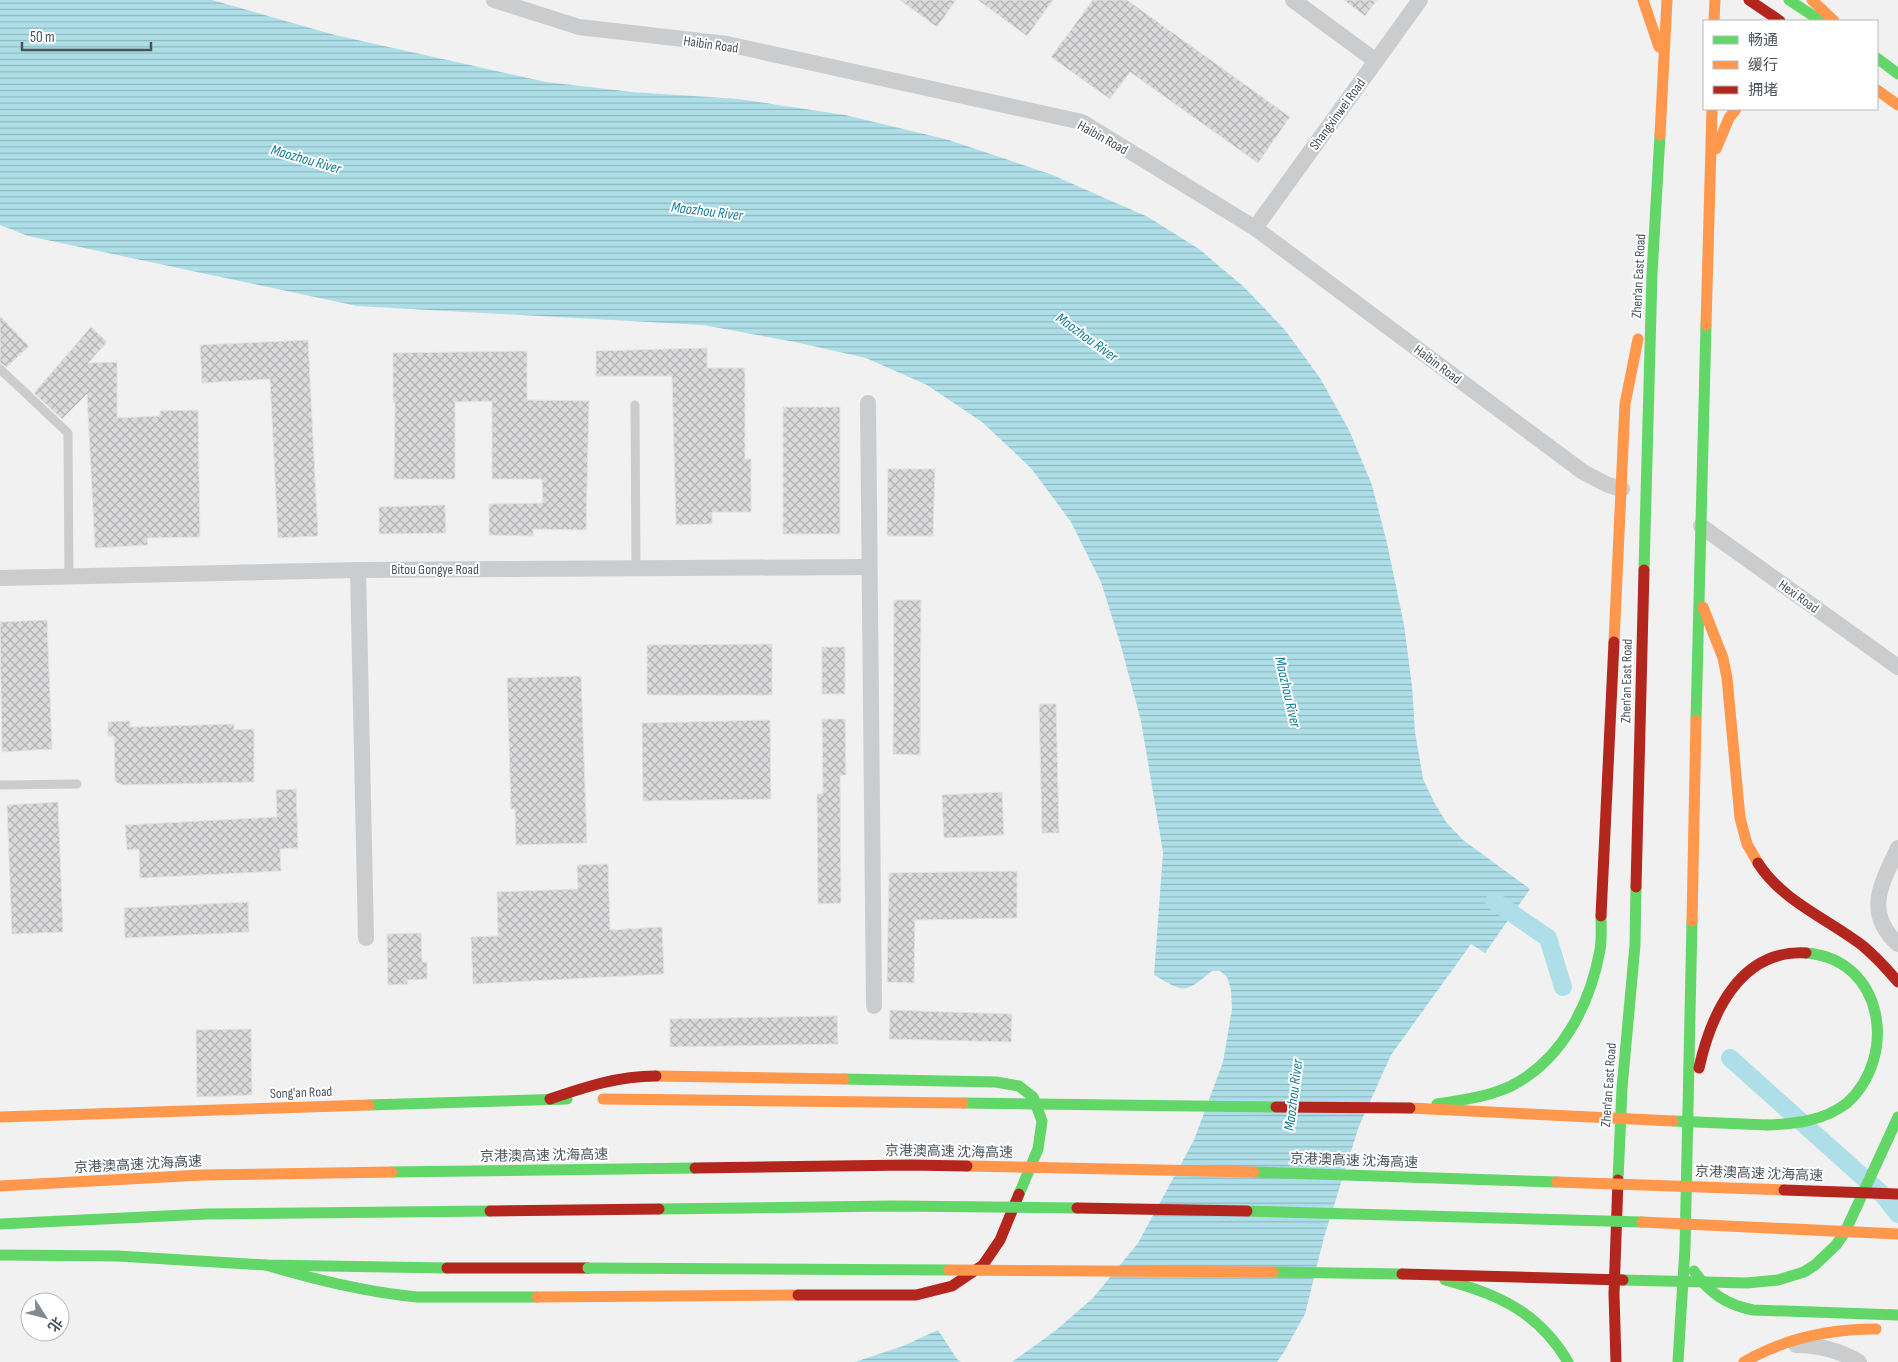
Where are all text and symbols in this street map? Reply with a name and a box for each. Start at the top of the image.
scale bar [22,20,151,52]
legend [1703,20,1878,110]
text: 50 m [30,28,55,47]
text: 畅通 [1748,31,1778,50]
street label: Haibin Road [682,32,740,57]
text: 缓行 [1748,56,1778,75]
street label: Shangxinwei Road [1306,75,1369,153]
text: 拥堵 [1748,81,1778,100]
street label: Haibin Road [1075,117,1131,158]
water label: Maozhou River [269,140,344,179]
water label: Maozhou River [670,198,745,225]
street label: Zhen'an East Road [1628,233,1649,319]
water label: Maozhou River [1052,309,1122,367]
street label: Haibin Road [1411,341,1465,388]
street label: Bitou Gongye Road [391,561,479,578]
street label: Hexi Road [1775,576,1822,617]
street label: Zhen'an East Road [1617,638,1636,723]
water label: Maozhou River [1270,655,1305,730]
street label: Zhen'an East Road [1597,1042,1620,1128]
water label: Maozhou River [1280,1057,1307,1132]
street label: Song'an Road [269,1083,333,1102]
street label: 京港澳高速 沈海高速 [885,1142,1013,1161]
street label: 京港澳高速 沈海高速 [480,1146,608,1165]
street label: 京港澳高速 沈海高速 [1290,1150,1418,1171]
street label: 京港澳高速 沈海高速 [74,1153,203,1176]
street label: 京港澳高速 沈海高速 [1695,1163,1823,1184]
north arrow [20,1292,70,1342]
text: 北 [44,1314,66,1335]

